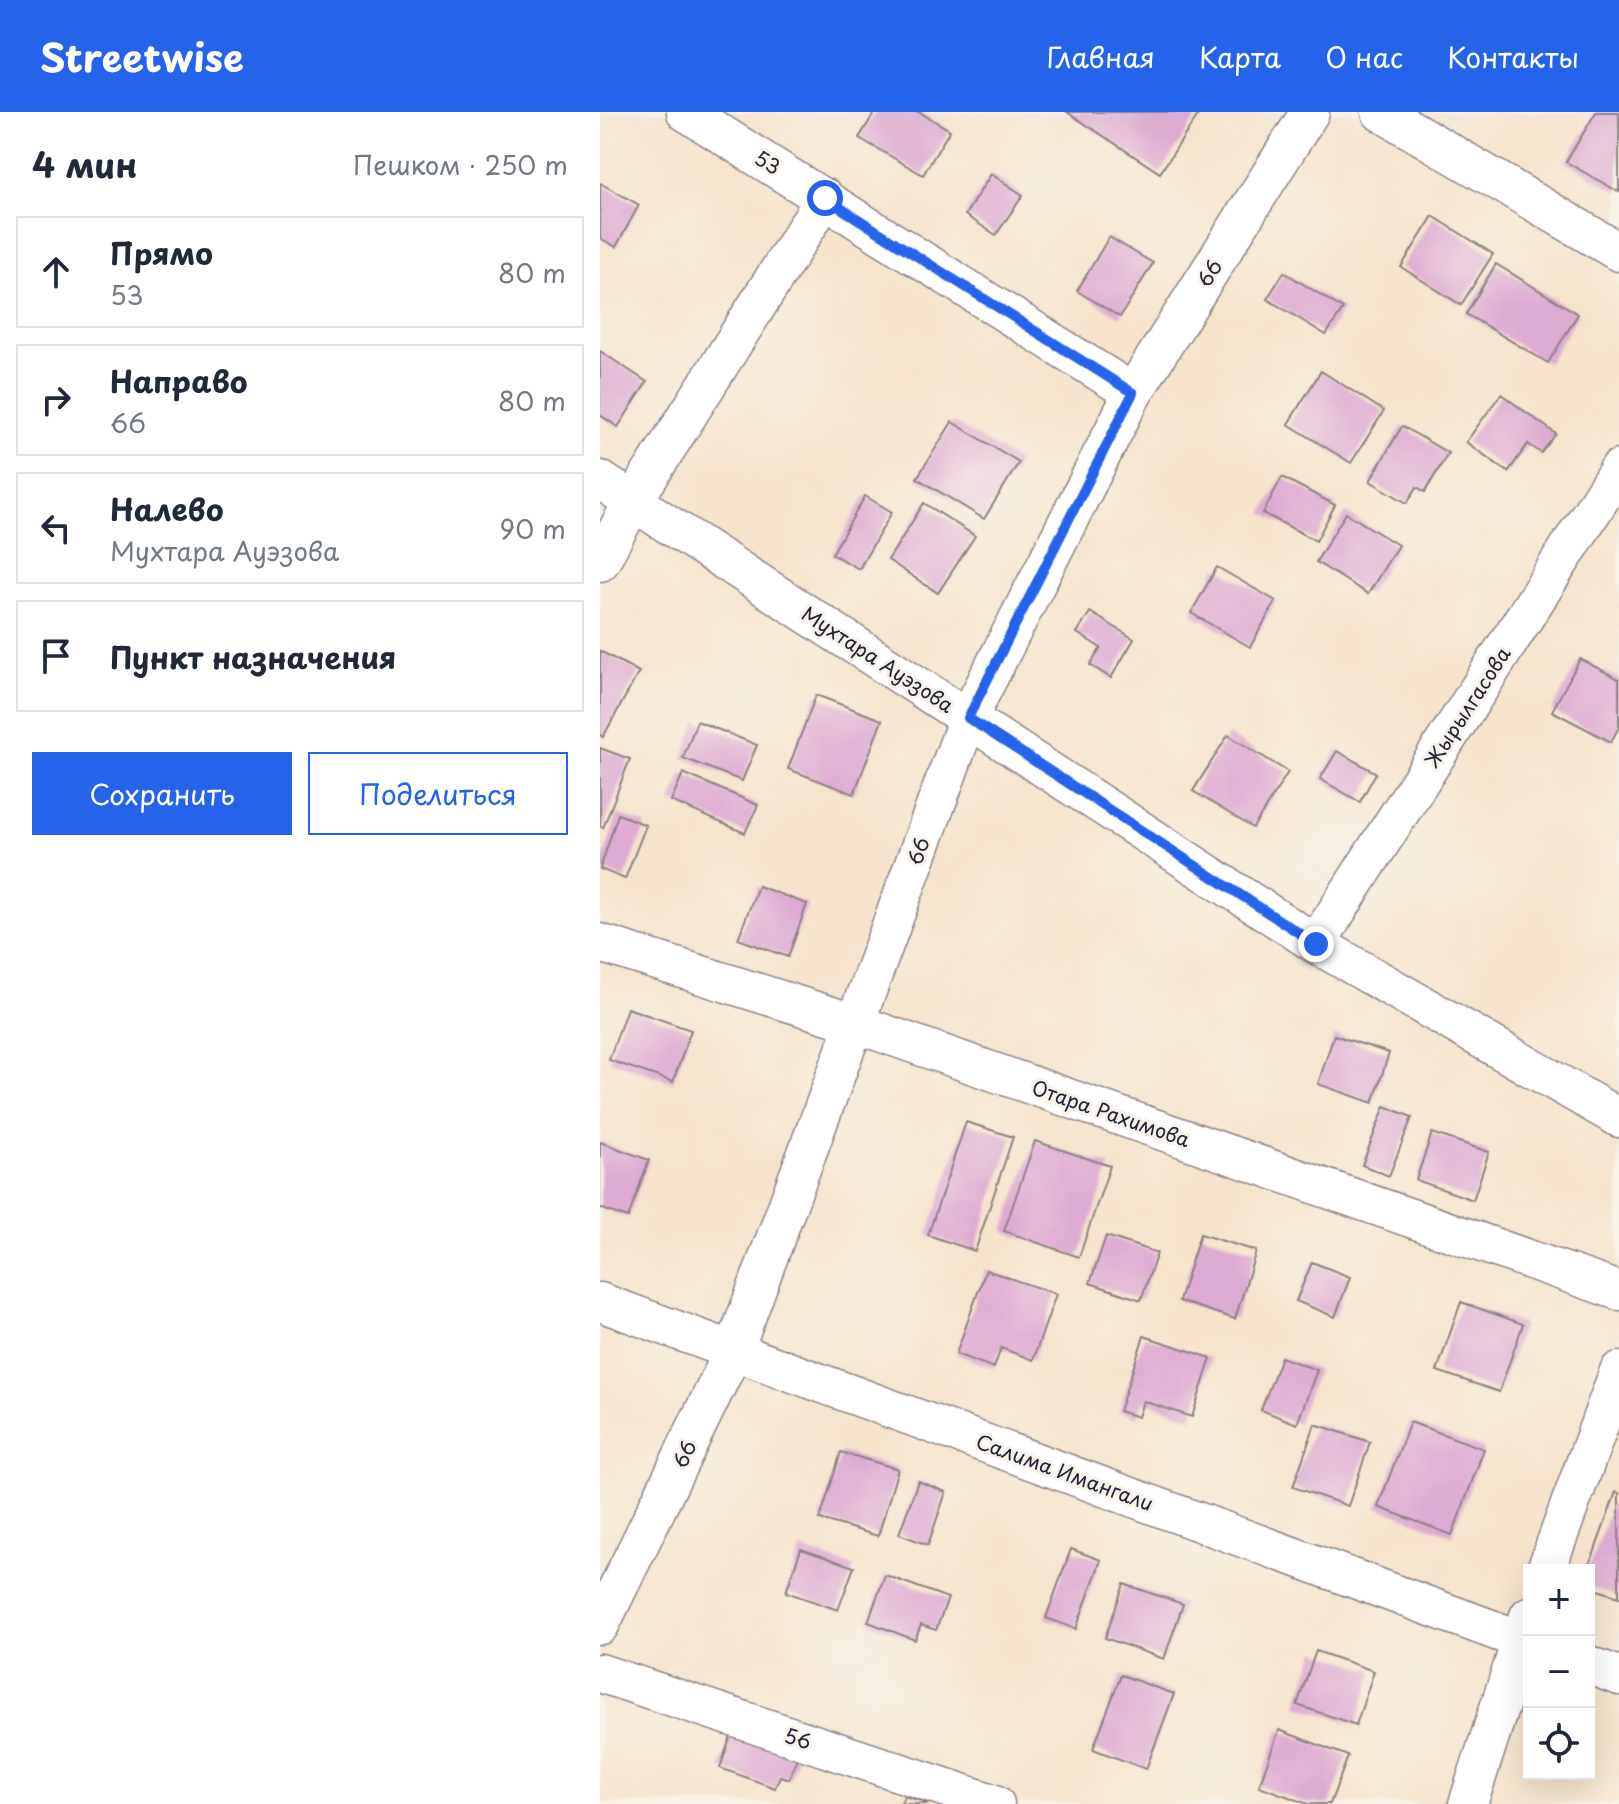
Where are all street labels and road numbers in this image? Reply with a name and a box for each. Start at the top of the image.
street label: 53 [749,142,787,182]
street label: 66 [1189,253,1229,293]
street label: Мухтара Ауэзова [796,598,961,720]
street label: Жырылгасова [1417,640,1518,773]
street label: 66 [899,833,937,869]
street label: Отара Рахимова [1028,1072,1195,1154]
street label: Салима Имангали [972,1426,1158,1518]
street label: 66 [664,1435,704,1473]
street label: 56 [781,1720,815,1756]

